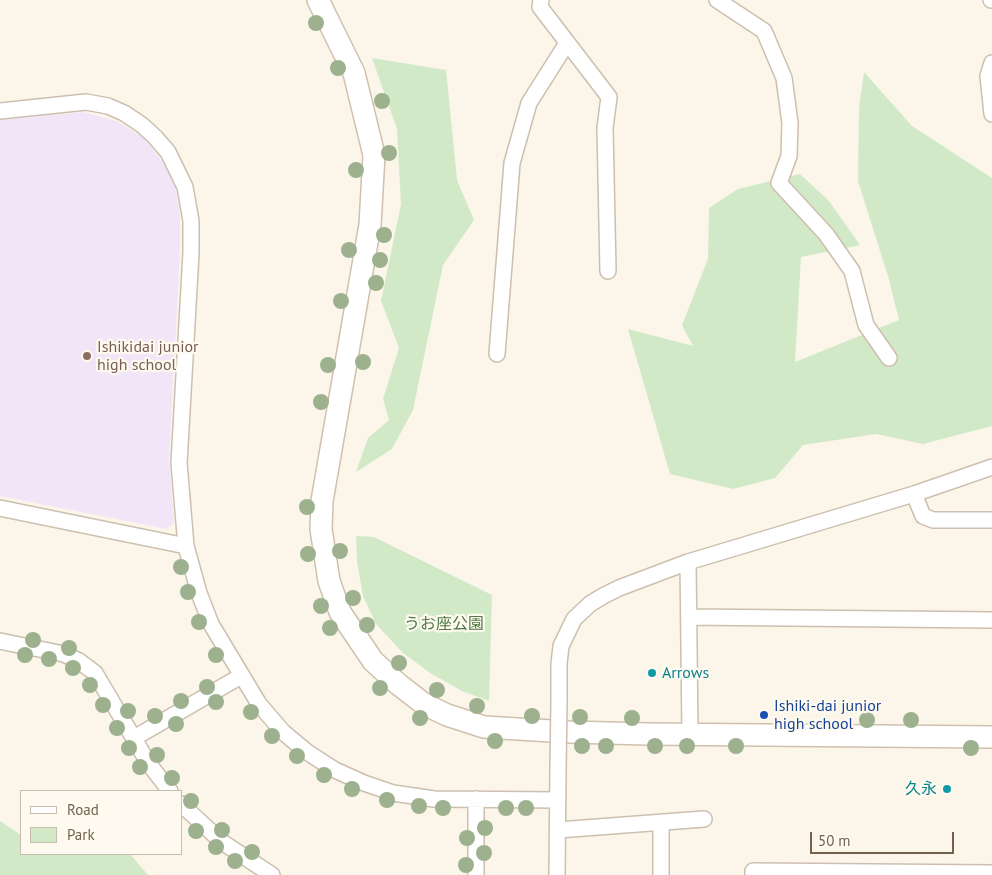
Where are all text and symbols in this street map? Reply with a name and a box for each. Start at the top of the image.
place label: Ishikidai junior high school [97,337,198,375]
marker: Ishikidai junior high school [81,350,93,362]
park label: うお座公園 [404,614,484,634]
place label: Arrows [662,663,709,683]
marker: Arrows [646,667,658,679]
place label: Ishiki-dai junior high school [774,696,881,734]
marker: Ishiki-dai junior high school [758,709,770,721]
place label: 久永 [905,779,937,799]
marker: 久永 [941,783,953,795]
legend [20,790,182,855]
text: Road [67,800,99,819]
scale bar [812,822,956,854]
text: Park [67,825,95,844]
text: 50 m [818,831,851,850]

